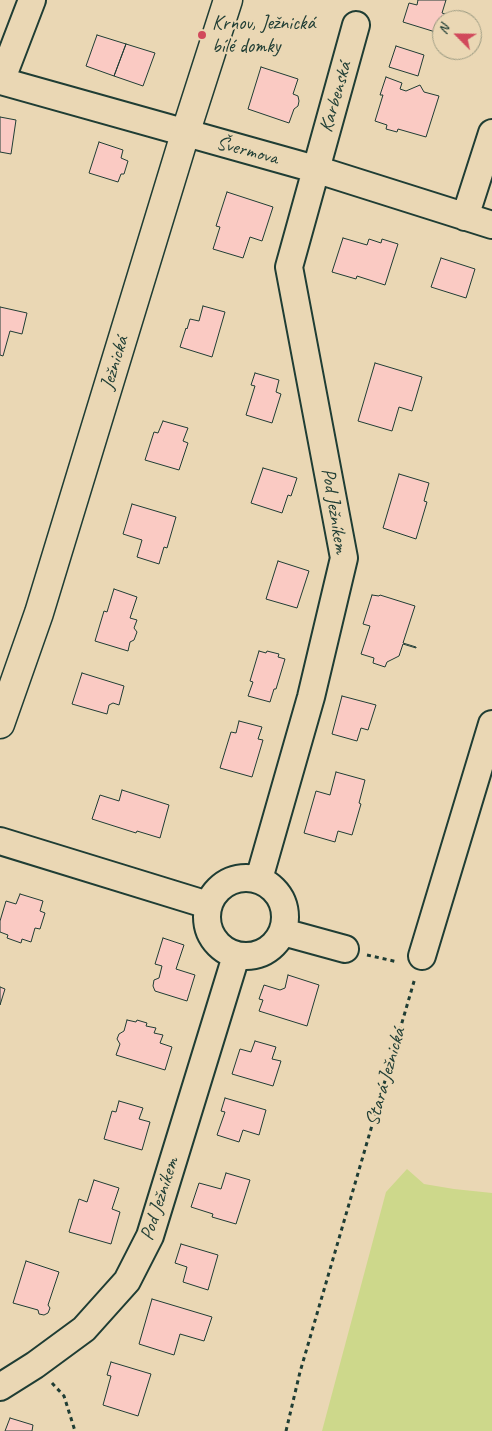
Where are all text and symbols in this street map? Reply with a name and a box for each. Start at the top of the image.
north arrow [432,10,482,60]
place label: Krnov, Ježnická bílé domky [212,12,315,59]
text: N [434,22,453,37]
marker: Krnov, Ježnická bílé domky [196,29,208,41]
street label: Karbenská [315,59,357,135]
street label: Švermova [213,131,281,171]
street label: Ježnická [96,333,134,393]
street label: Pod Ježníkem [315,467,353,555]
street label: Stará Ježnická [361,1025,411,1129]
street label: Pod Ježníkem [135,1154,185,1244]

